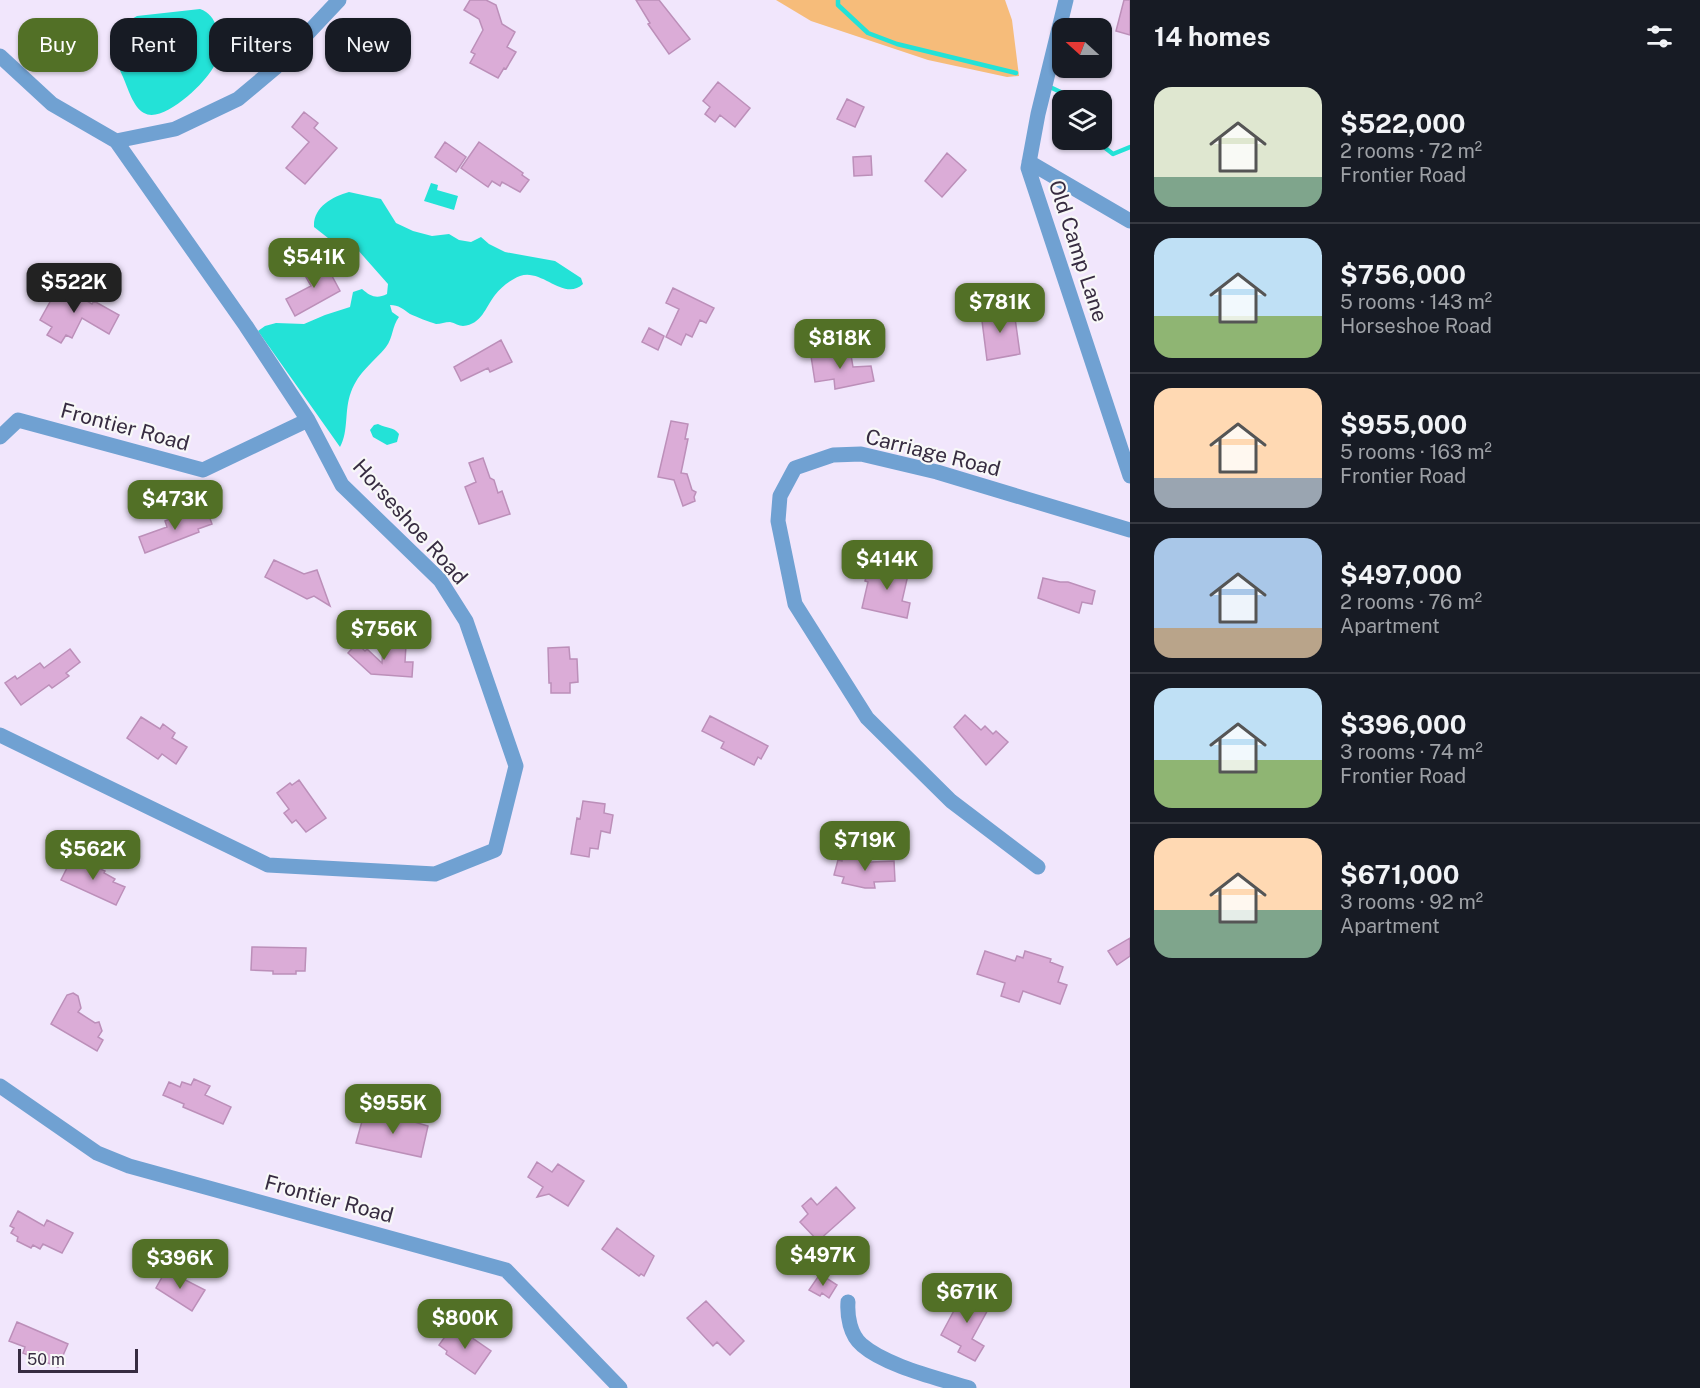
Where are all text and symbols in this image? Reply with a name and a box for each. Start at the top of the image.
chip: Buy [18,18,98,72]
chip: Rent [110,18,197,72]
chip: Filters [209,18,313,72]
chip: New [325,18,411,72]
north arrow [1052,18,1112,78]
map controls [1052,18,1112,150]
icon: filters [1643,20,1676,53]
text: 14 homes [1154,21,1270,52]
button: layers [1052,90,1112,150]
text: $522,000 [1340,108,1466,139]
icon: home [1202,111,1274,183]
text: 2 rooms · 72 m² [1340,139,1482,163]
text: Frontier Road [1340,163,1466,187]
street label: Old Camp Lane [1044,177,1113,325]
pin: $541K [272,238,356,289]
text: $541K [282,245,346,269]
text: $756,000 [1340,259,1466,290]
icon: home [1202,262,1274,334]
pin: $522K [32,263,116,314]
text: $522K [41,270,107,294]
pin: $781K [958,283,1042,334]
text: $781K [969,290,1031,314]
text: 5 rooms · 143 m² [1340,290,1492,314]
text: Horseshoe Road [1340,314,1492,338]
pin: $818K [798,319,882,370]
text: $818K [808,326,872,350]
street label: Frontier Road [58,397,192,456]
text: $955,000 [1340,409,1467,440]
icon: home [1202,412,1274,484]
street label: Carriage Road [863,424,1003,481]
text: 5 rooms · 163 m² [1340,440,1492,464]
street label: Horseshoe Road [348,454,473,589]
text: Frontier Road [1340,464,1466,488]
pin: $473K [133,480,217,531]
text: $473K [142,487,208,511]
pin: $414K [845,540,929,591]
text: $414K [856,547,918,571]
text: $497,000 [1340,559,1462,590]
icon: home [1202,562,1274,634]
text: 2 rooms · 76 m² [1340,590,1482,614]
pin: $756K [342,610,426,661]
text: Apartment [1340,614,1440,638]
text: $756K [350,617,418,641]
text: $396,000 [1340,709,1466,740]
icon: home [1202,712,1274,784]
text: 3 rooms · 74 m² [1340,740,1483,764]
text: Frontier Road [1340,764,1466,788]
pin: $719K [823,821,907,872]
text: $719K [834,828,896,852]
pin: $562K [51,830,135,881]
text: $562K [59,837,127,861]
text: $671,000 [1340,859,1459,890]
icon: home [1202,862,1274,934]
text: 3 rooms · 92 m² [1340,890,1483,914]
text: Apartment [1340,914,1440,938]
pin: $955K [351,1084,435,1135]
text: $955K [359,1091,427,1115]
street label: Frontier Road [262,1169,396,1228]
pin: $497K [781,1236,865,1287]
pin: $396K [138,1239,222,1290]
text: $497K [790,1243,856,1267]
text: $396K [146,1246,214,1270]
pin: $671K [925,1273,1009,1324]
text: $671K [936,1280,998,1304]
pin: $800K [423,1299,507,1350]
text: $800K [431,1306,499,1330]
scale bar [18,1346,138,1374]
text: 50 m [27,1350,65,1369]

